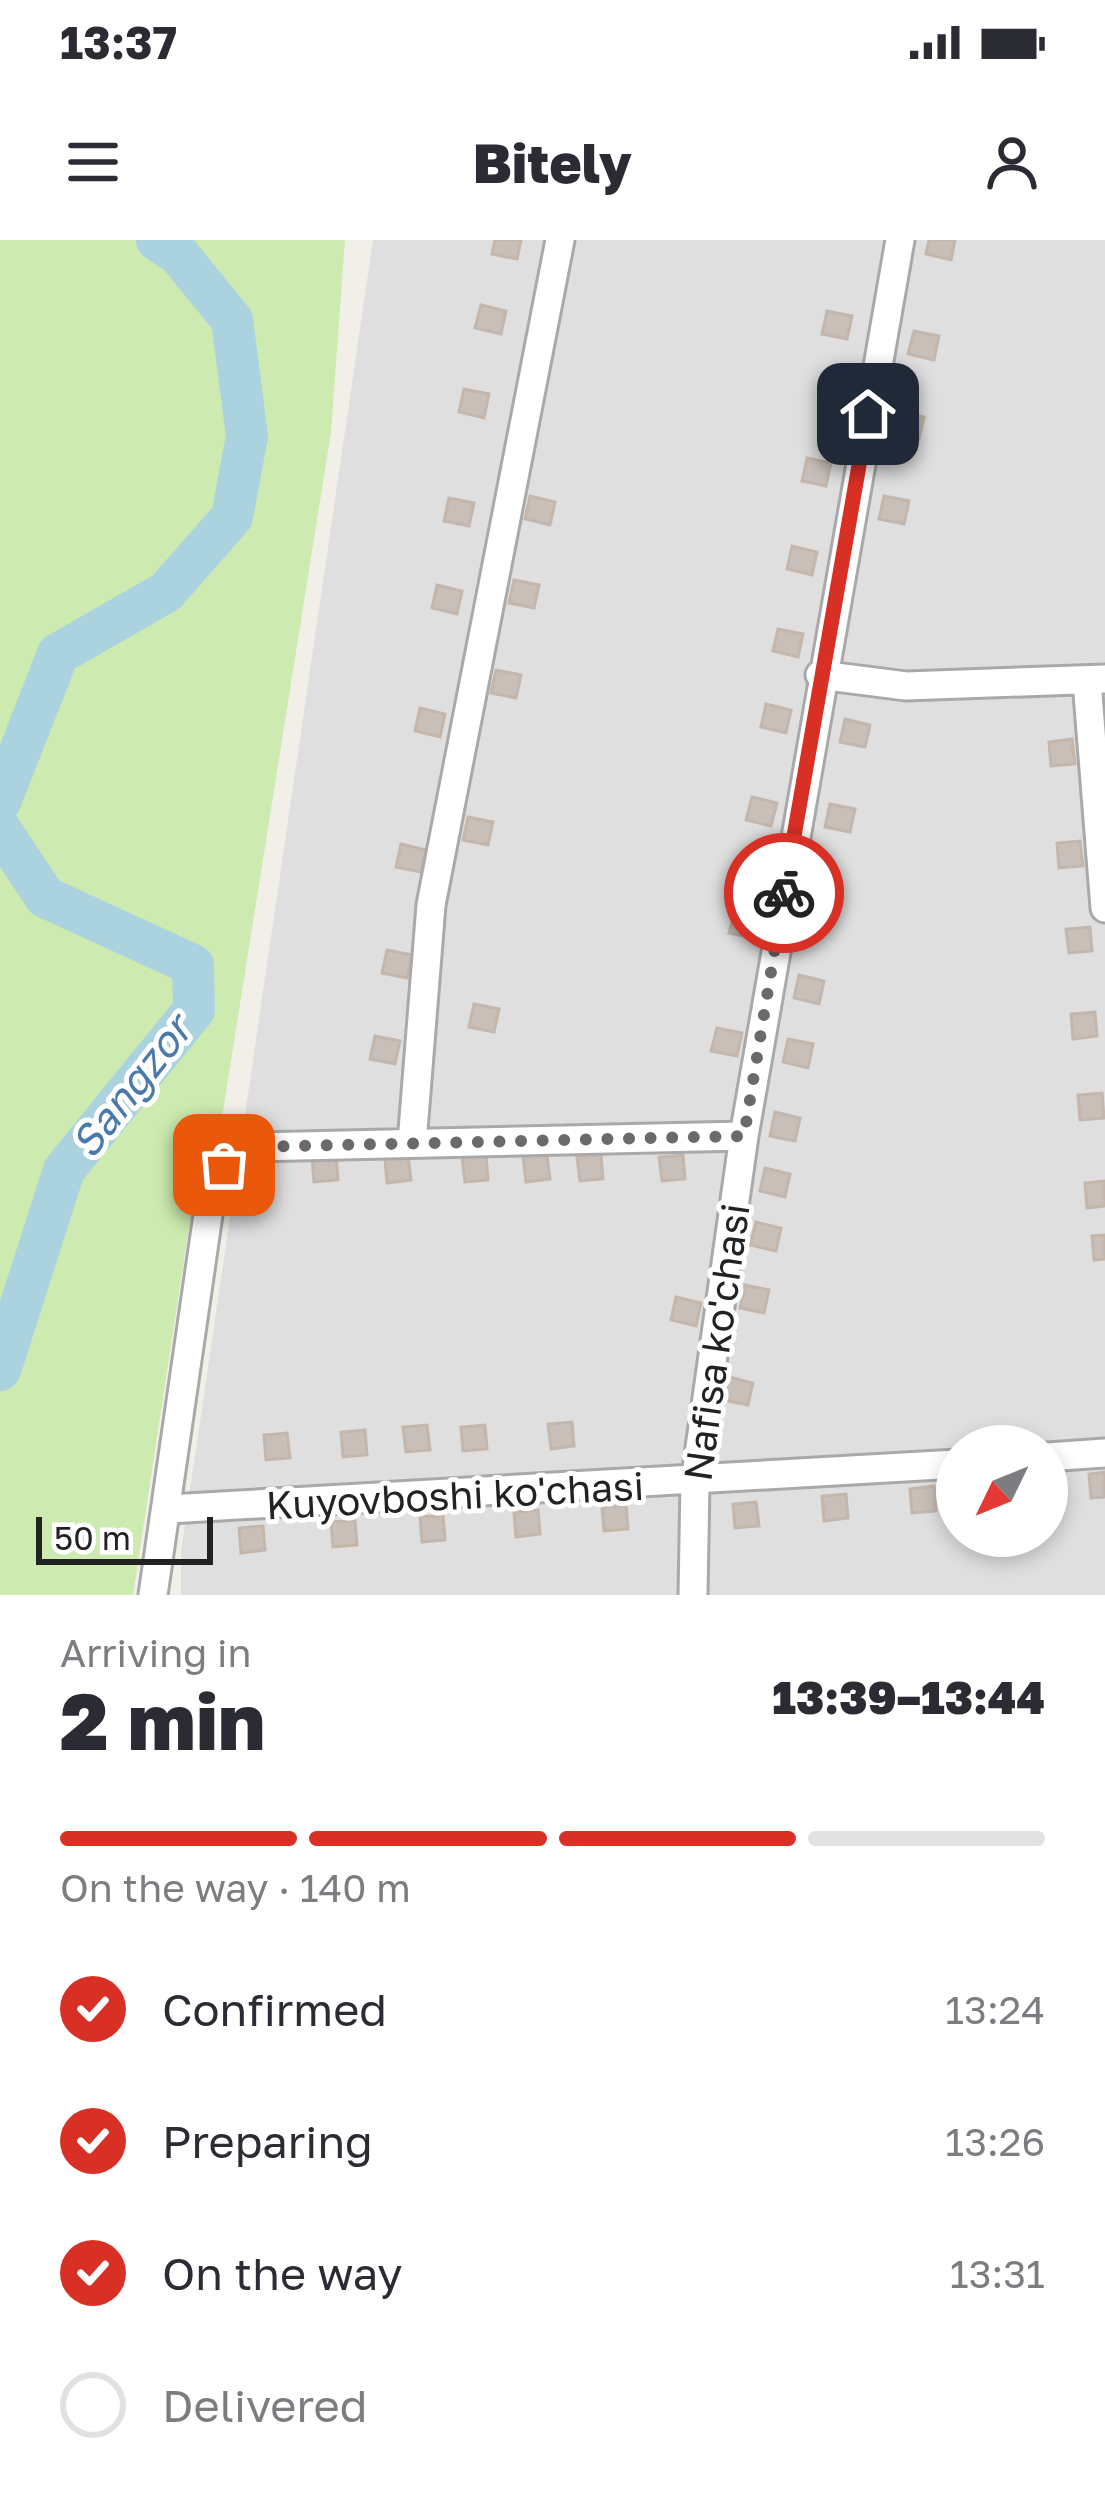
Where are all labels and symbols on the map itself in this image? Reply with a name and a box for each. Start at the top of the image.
pin [817,363,919,465]
courier [724,833,844,953]
water label: Sangzor [59,1001,204,1167]
pin [173,1114,275,1216]
street label: Nafisa ko'chasi [673,1200,759,1484]
north arrow [936,1425,1068,1557]
street label: Kuyovboshi ko'chasi [265,1462,645,1528]
scale bar [36,1511,213,1564]

